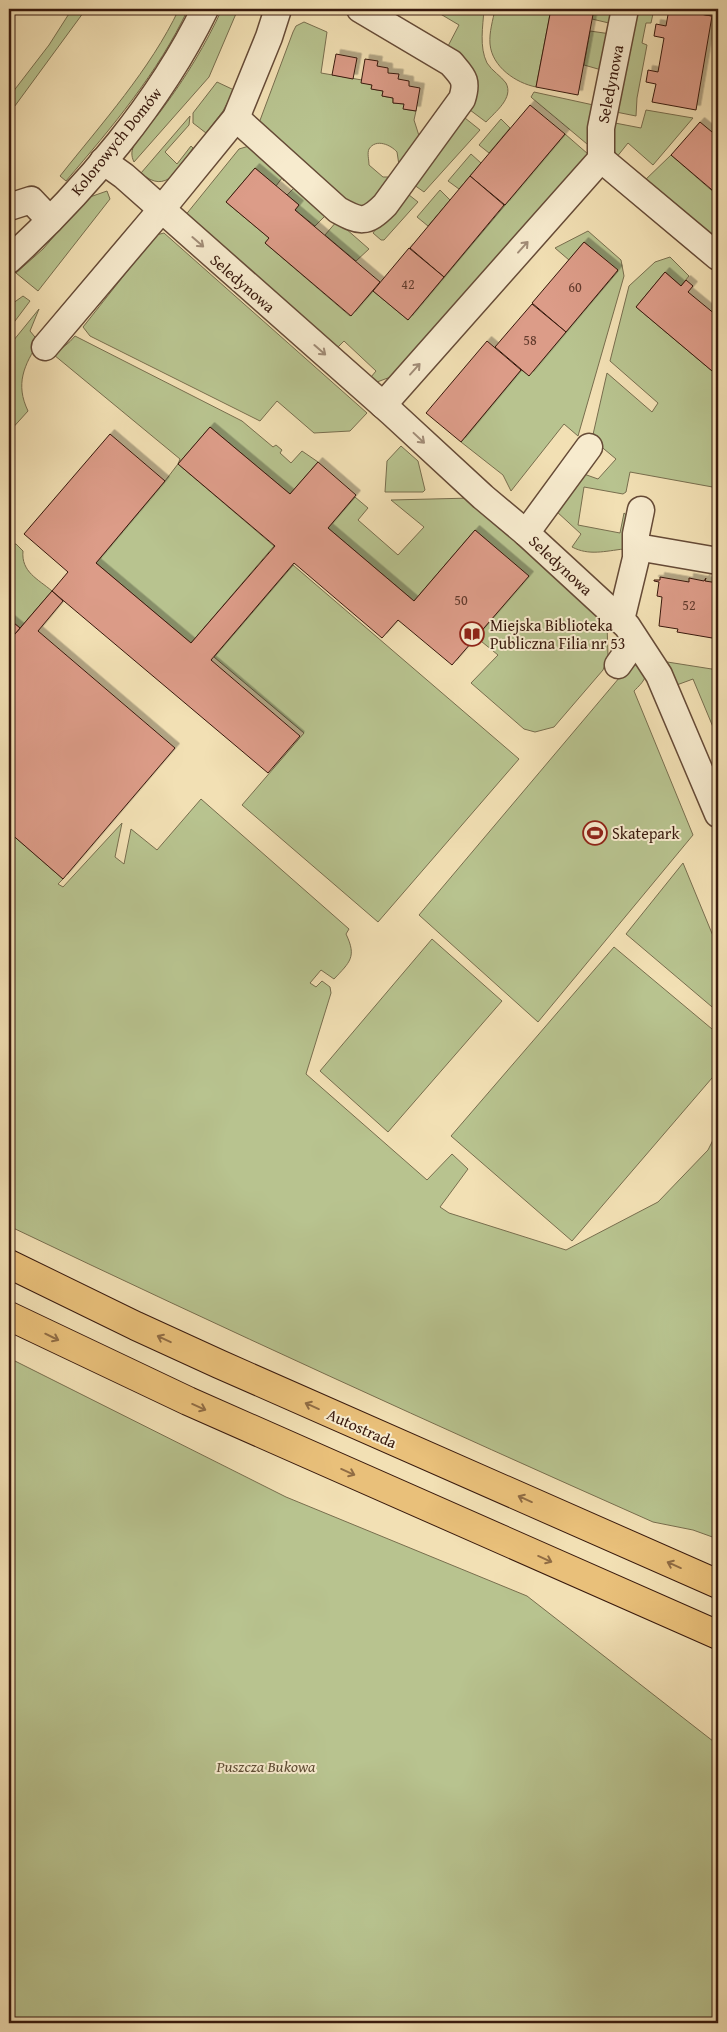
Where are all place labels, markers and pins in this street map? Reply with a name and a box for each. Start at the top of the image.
place label: Miejska Biblioteka Publiczna Filia nr 53 [490,613,626,655]
library icon: Miejska Biblioteka Publiczna Filia nr 53 [459,621,485,647]
sports icon: Skatepark [582,820,608,846]
place label: Skatepark [612,821,680,845]

